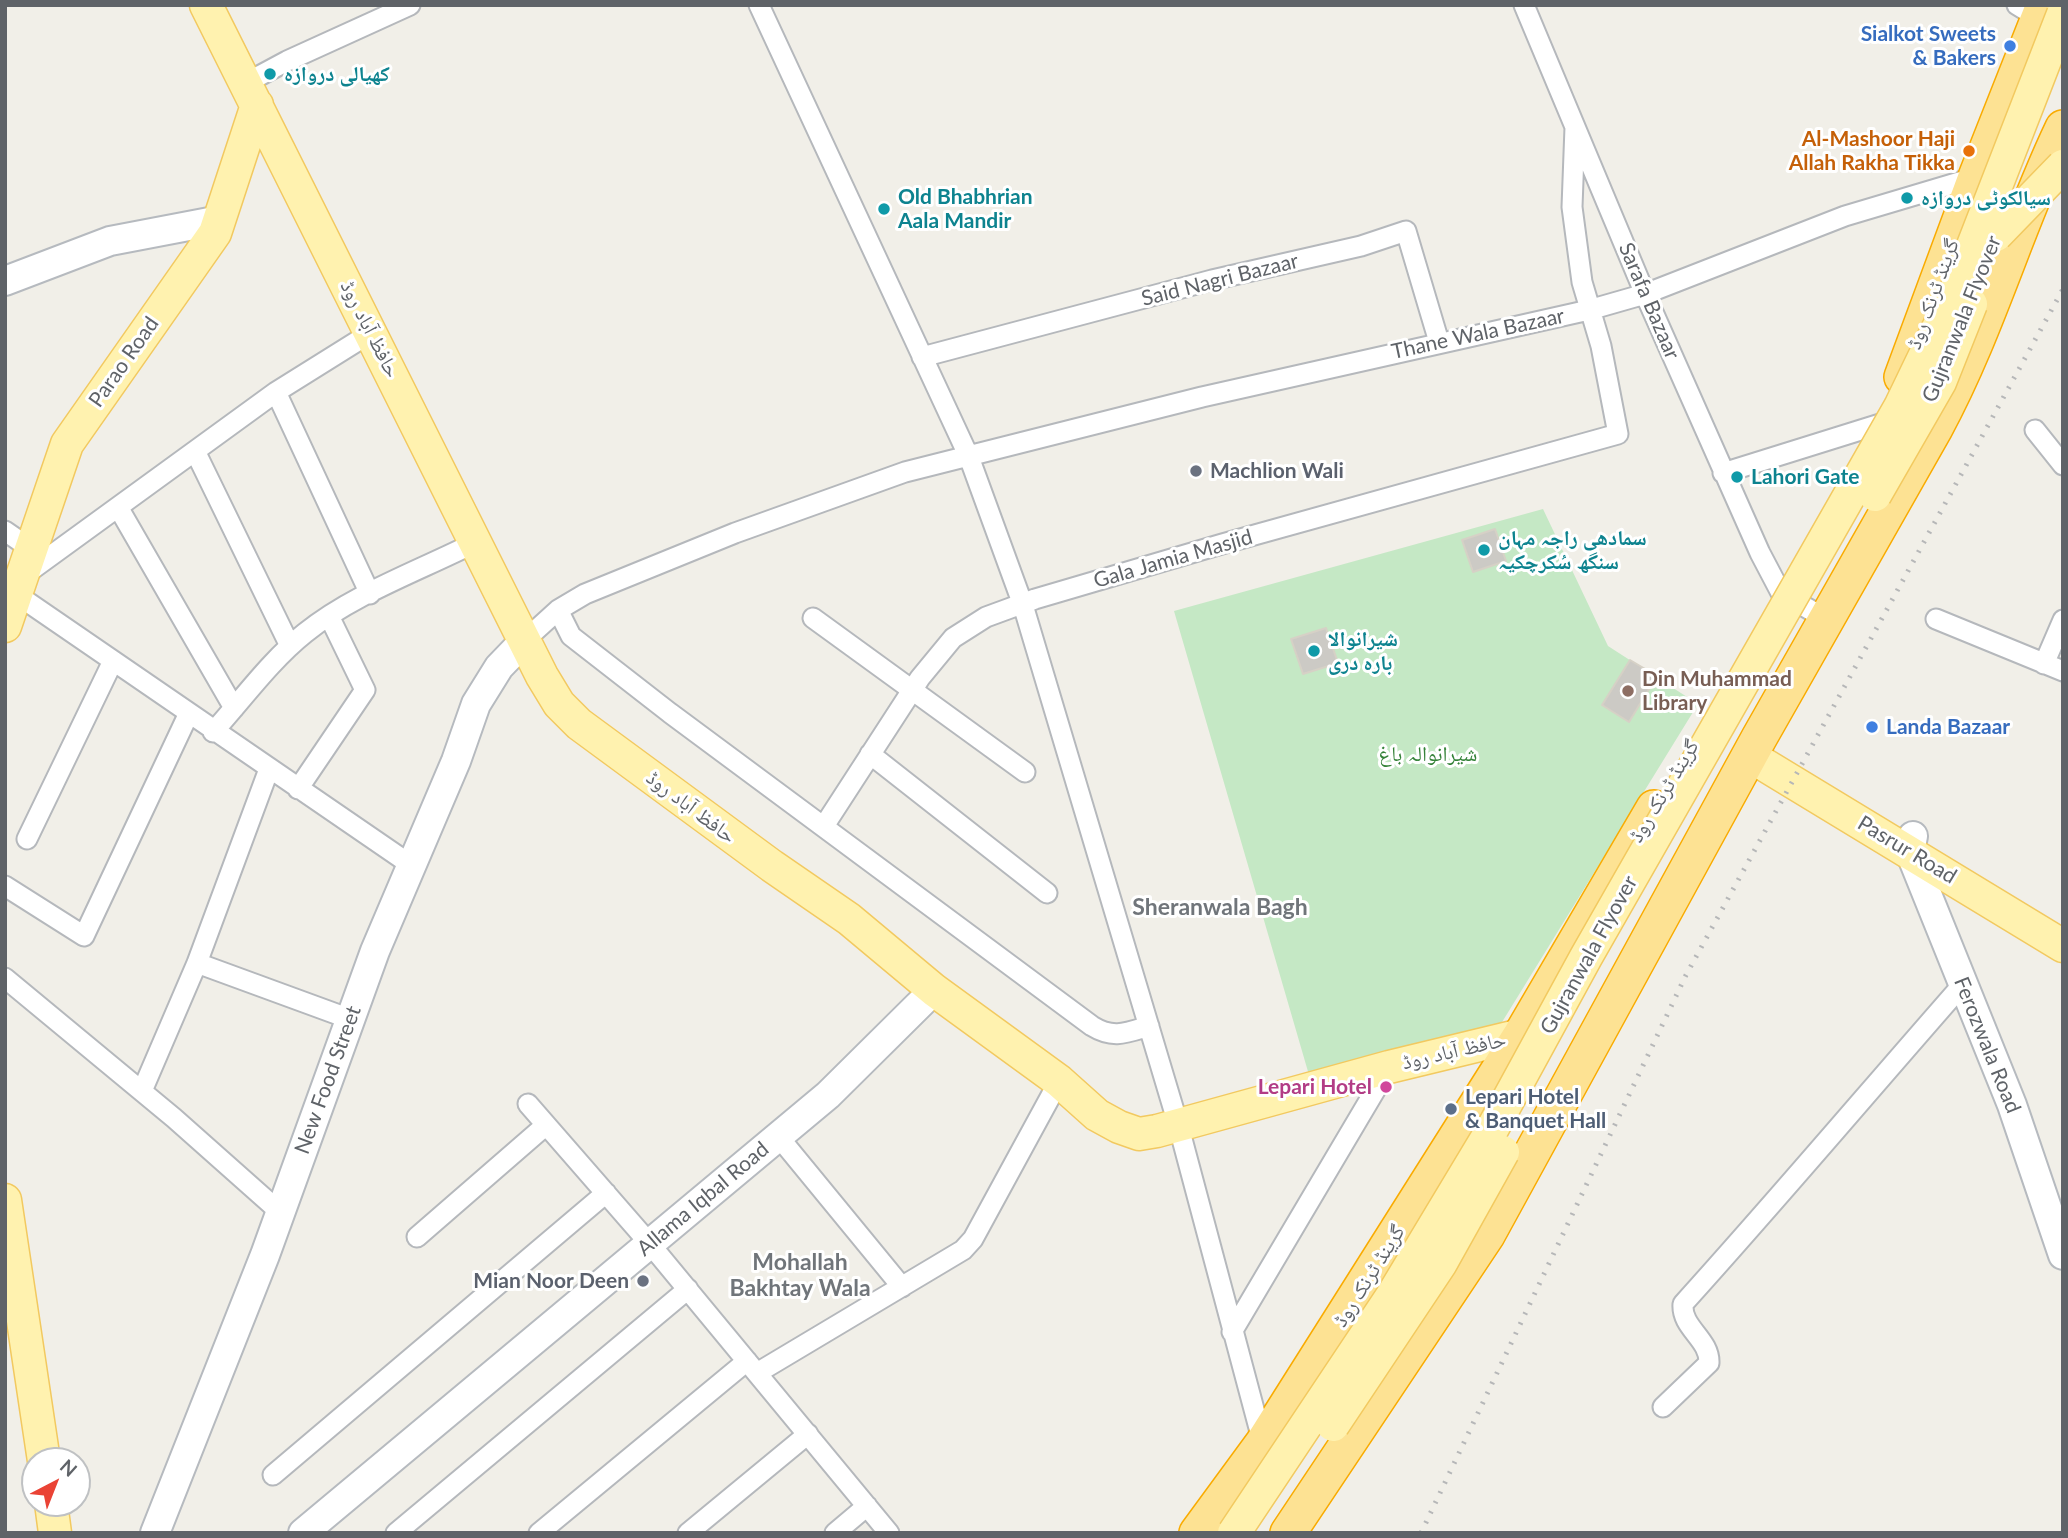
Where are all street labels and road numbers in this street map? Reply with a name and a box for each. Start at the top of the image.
street label: Gujranwala Flyover [1917,232,2007,406]
street label: گرینڈ ٹرنک روڈ [1901,235,1965,353]
street label: Sarafa Bazaar [1613,239,1685,363]
street label: Said Nagri Bazaar [1139,248,1301,312]
street label: حافظ آباد روڈ [335,276,405,382]
street label: Thane Wala Bazaar [1389,303,1567,365]
street label: Parao Road [84,312,164,412]
street label: Gala Jamia Masjid [1091,524,1255,594]
street label: گرینڈ ٹرنک روڈ [1623,735,1705,847]
street label: حافظ آباد روڈ [641,765,741,849]
street label: Pasrur Road [1853,811,1961,889]
street label: Gujranwala Flyover [1535,871,1643,1039]
street label: Ferozwala Road [1948,973,2026,1117]
street label: New Food Street [290,1003,366,1157]
street label: حافظ آباد روڈ [1400,1027,1508,1075]
street label: Allama Iqbal Road [632,1137,774,1261]
street label: گرینڈ ٹرنک روڈ [1328,1220,1410,1332]

